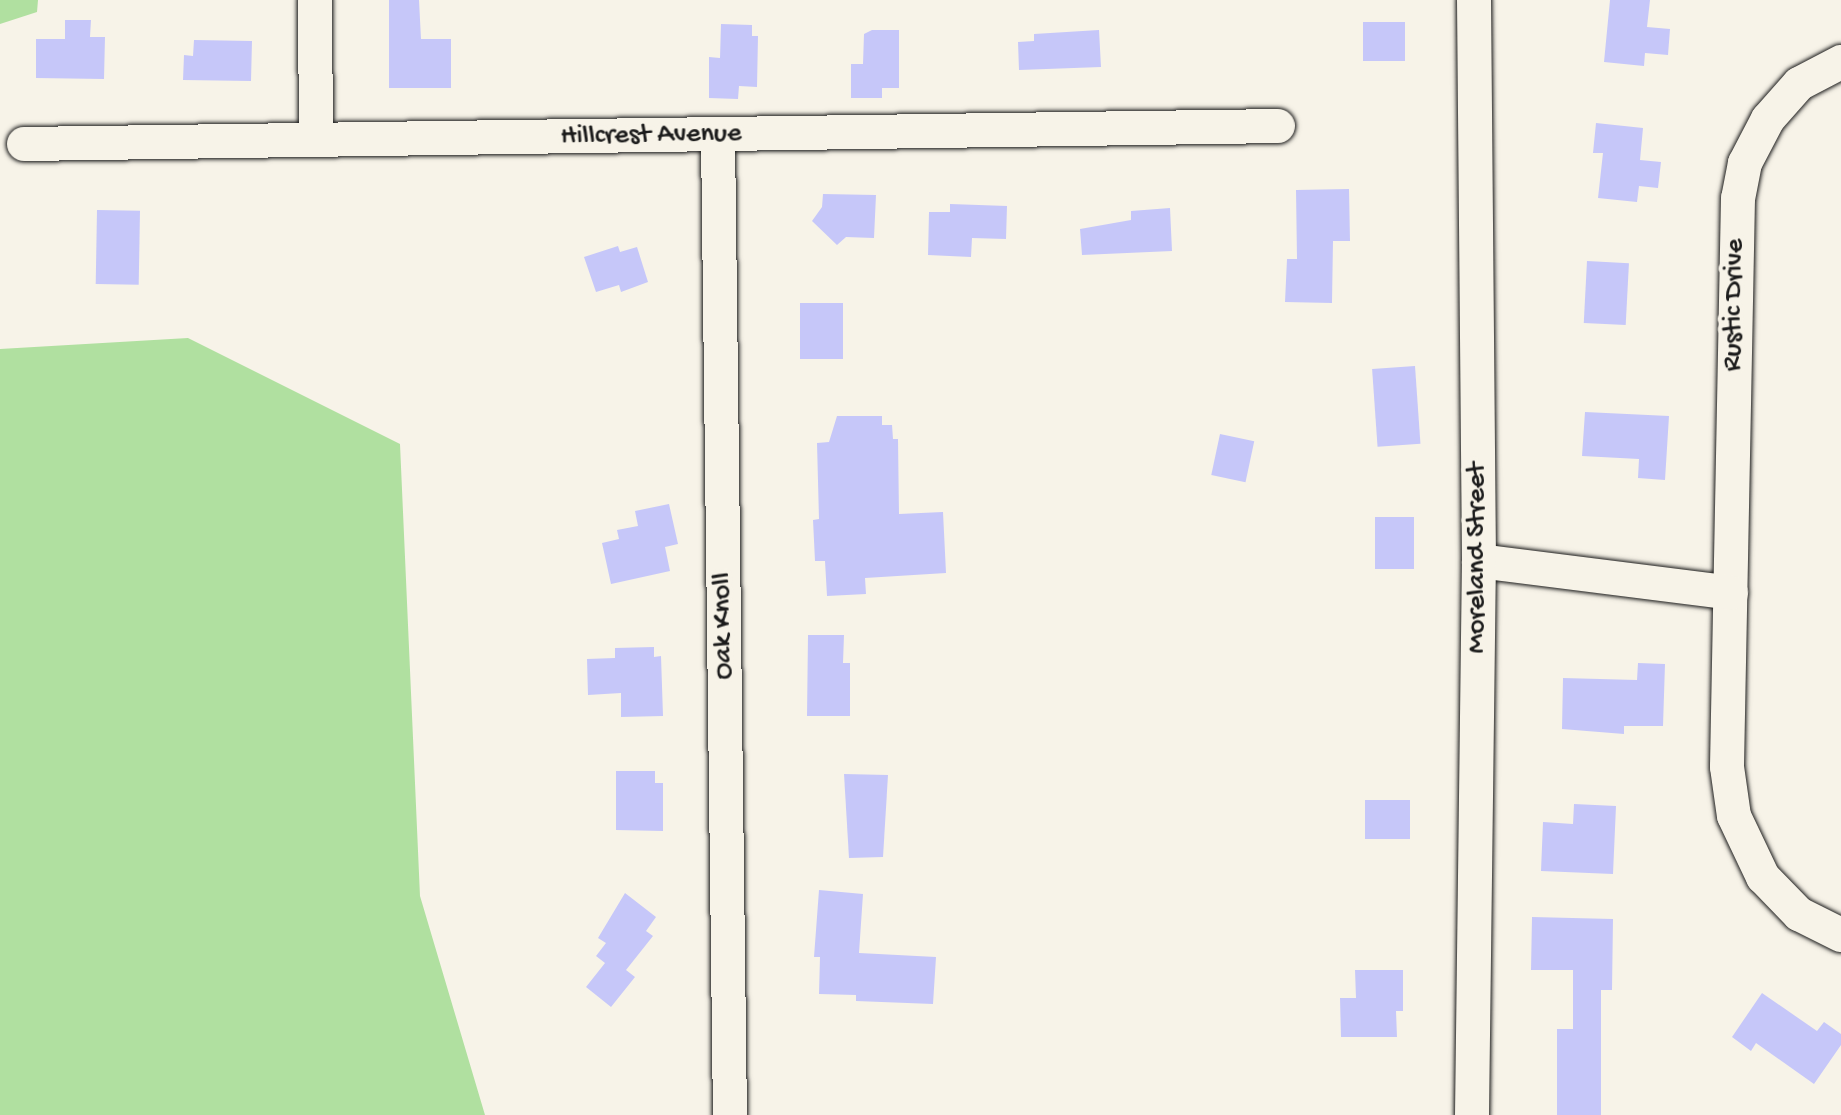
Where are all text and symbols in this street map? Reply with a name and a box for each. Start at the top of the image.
street label: Hillcrest Avenue [560,118,742,154]
street label: Rustic Drive [1717,238,1753,372]
street label: Moreland Street [1461,462,1495,654]
street label: Oak Knoll [706,572,742,680]

